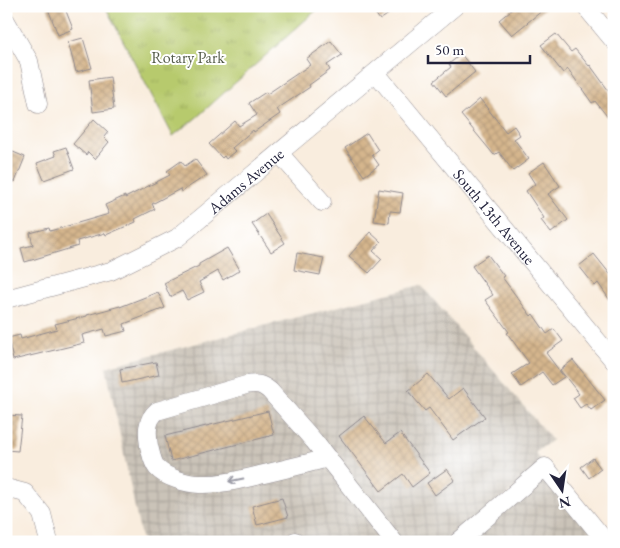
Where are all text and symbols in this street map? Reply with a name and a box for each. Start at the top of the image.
scale bar [428,32,530,64]
text: 50 m [435,40,464,59]
park label: Rotary Park [151,47,225,68]
street label: Adams Avenue [203,143,288,219]
street label: South 13th Avenue [448,164,540,269]
north arrow [538,466,588,516]
one-way arrow [228,476,244,485]
text: N [557,493,572,513]

